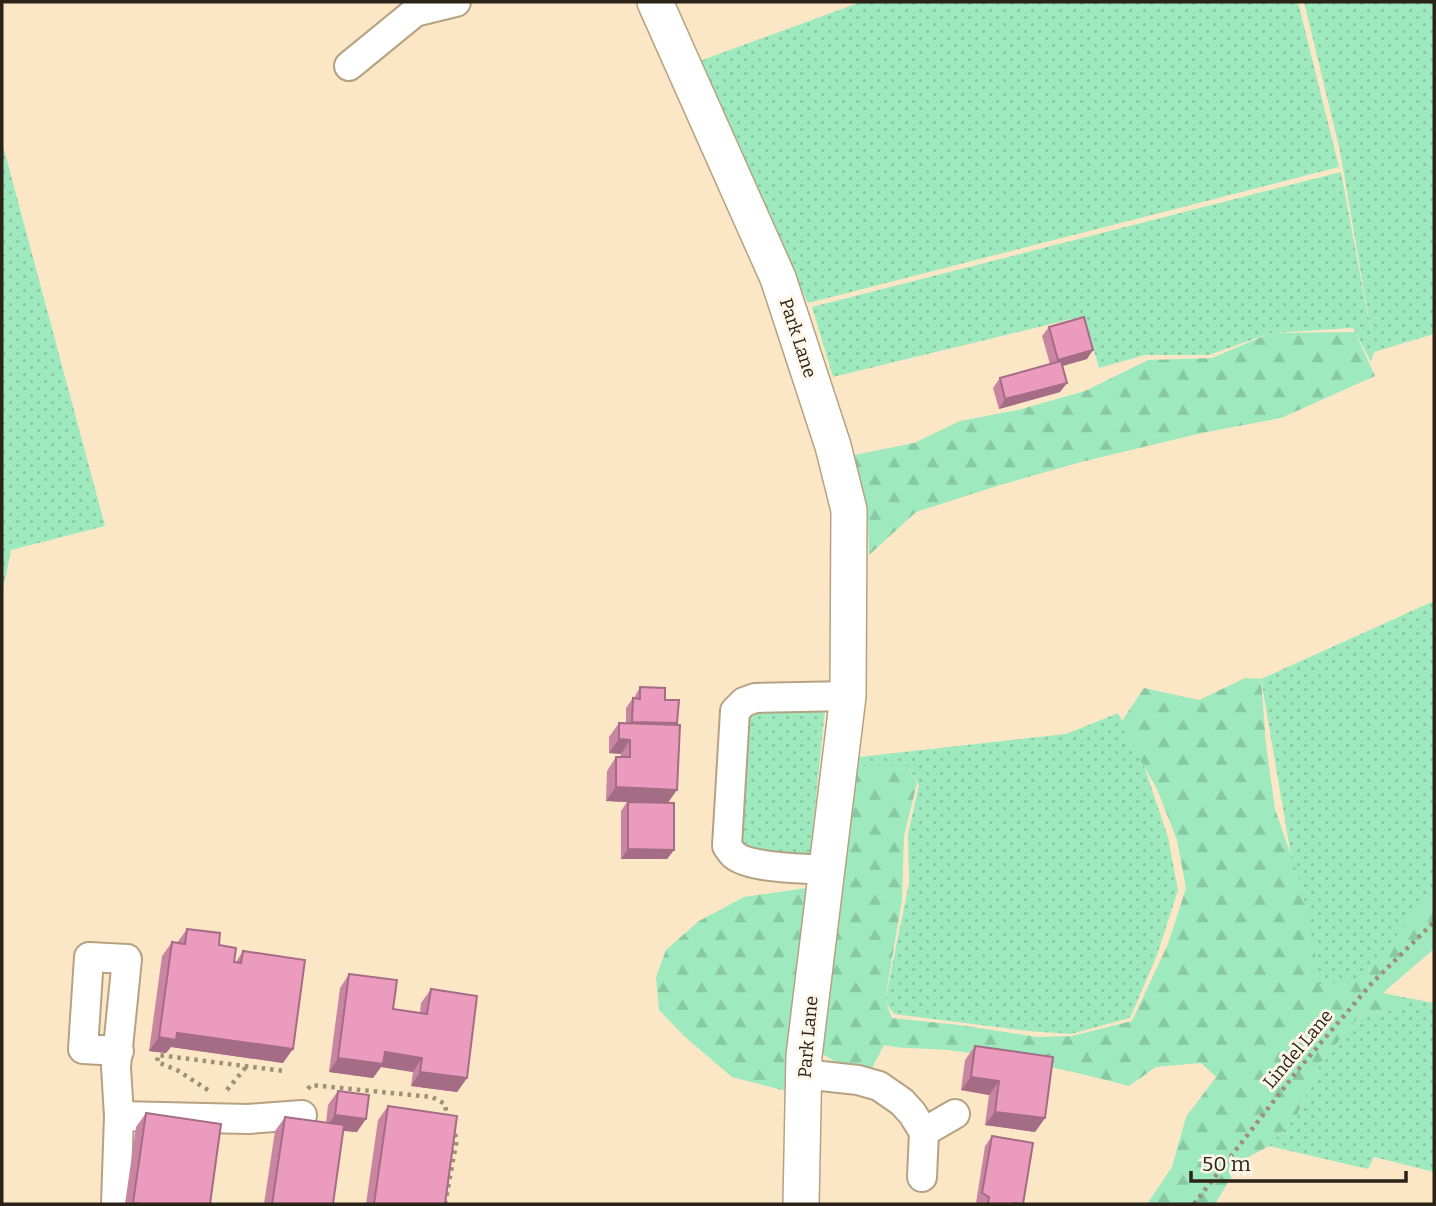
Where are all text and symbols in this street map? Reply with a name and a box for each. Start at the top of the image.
street label: Park Lane [775,295,821,381]
street label: Park Lane [793,995,823,1079]
street label: Lindel Lane [1259,1005,1337,1093]
scale bar [1191,1140,1406,1184]
text: 50 m [1202,1151,1251,1177]

